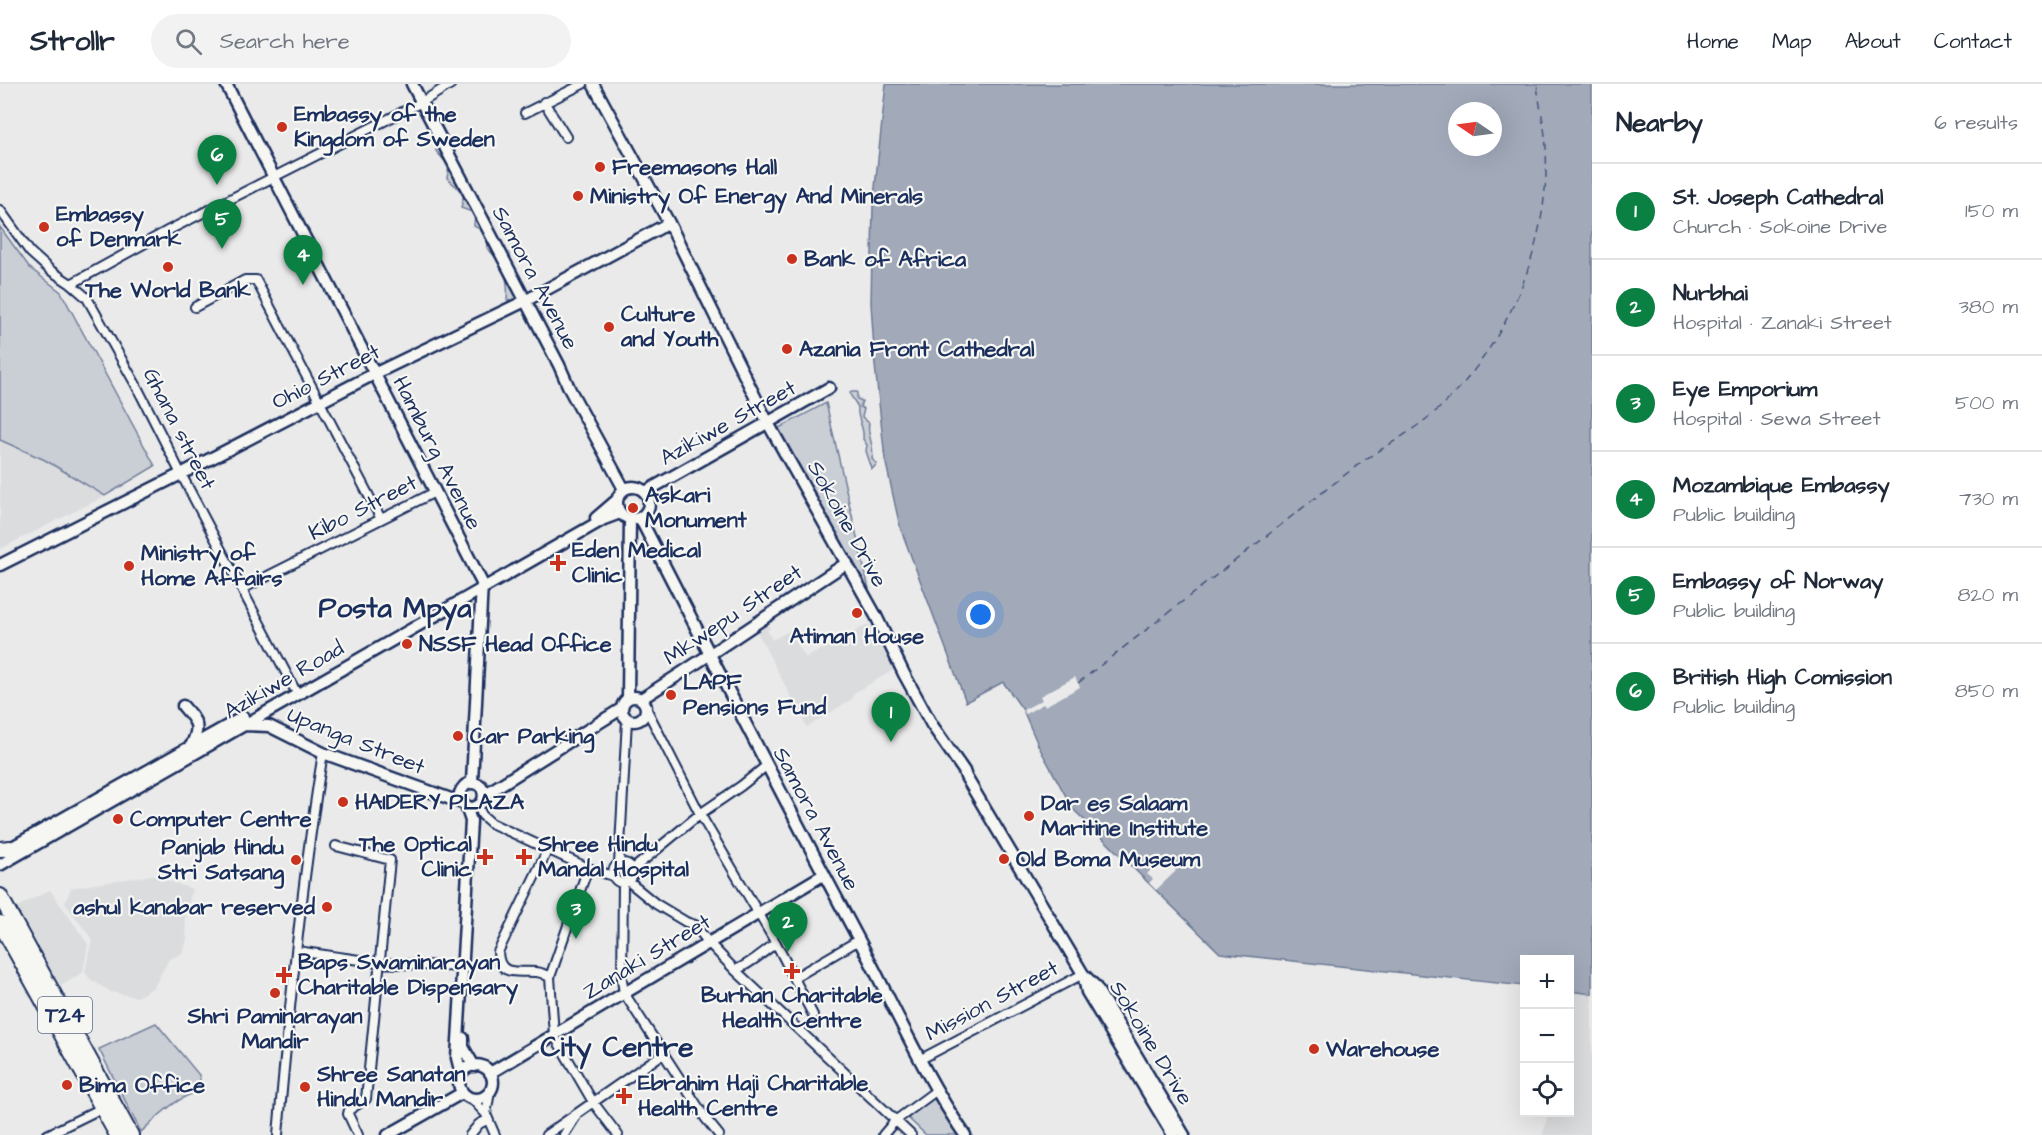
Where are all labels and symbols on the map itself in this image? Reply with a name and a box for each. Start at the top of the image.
place label: Embassy of the Kingdom of Sweden [294,99,495,156]
north arrow [1448,102,1502,156]
marker: Embassy of the Kingdom of Sweden [275,120,289,134]
pin: 6 [198,135,236,185]
place label: Freemasons Hall [612,152,778,183]
marker: Freemasons Hall [593,160,607,174]
place label: Ministry Of Energy And Minerals [590,181,923,214]
marker: Ministry Of Energy And Minerals [571,189,585,203]
place label: Embassy of Denmark [56,199,182,255]
pin: 5 [202,200,242,249]
street label: Samora Avenue [484,201,586,355]
marker: Embassy of Denmark [37,220,51,234]
pin: 4 [284,236,322,285]
place label: Bank of Africa [804,244,967,275]
marker: Bank of Africa [785,252,799,266]
marker: The World Bank [161,260,175,274]
place label: The World Bank [84,275,251,306]
place label: Culture and Youth [620,299,719,355]
marker: Culture and Youth [602,320,616,334]
place label: Azania Front Cathedral [799,334,1035,365]
street label: Ohio Street [266,336,386,418]
marker: Azania Front Cathedral [780,342,794,356]
street label: Ghana street [135,363,223,495]
street label: Hamburg Avenue [384,371,489,536]
street label: Azikiwe Street [654,373,802,473]
street label: Sokoine Drive [799,455,895,593]
street label: Kibo Street [303,467,423,549]
place label: Askari Monument [645,480,748,536]
marker: Askari Monument [626,501,640,515]
place label: Eden Medical Clinic [572,535,702,591]
place label: Ministry of Home Affairs [141,538,282,594]
marker: Eden Medical Clinic [549,554,567,572]
street label: Mkwepu Street [657,557,809,673]
marker: Ministry of Home Affairs [122,559,136,573]
district label: Posta Mpya [319,589,472,631]
your location [966,600,995,629]
marker: Atiman House [850,606,864,620]
place label: Atiman House [790,621,924,652]
place label: NSSF Head Office [419,629,612,660]
street label: Azikiwe Road [218,633,350,727]
marker: NSSF Head Office [400,637,414,651]
place label: LAPF Pensions Fund [683,667,827,723]
marker: LAPF Pensions Fund [664,688,678,702]
pin: 1 [872,692,910,742]
street label: Upanga Street [282,699,430,784]
place label: Car Parking [470,721,595,753]
marker: Car Parking [451,729,465,743]
street label: Samora Avenue [765,742,867,896]
place label: HAIDERY PLAZA [355,787,525,818]
place label: Dar es Salaam Maritine Institute [1041,788,1208,844]
marker: HAIDERY PLAZA [336,795,350,809]
place label: Computer Centre [130,804,312,835]
marker: Dar es Salaam Maritine Institute [1022,809,1036,823]
marker: Computer Centre [111,812,125,826]
place label: The Optical Clinic [358,829,473,885]
place label: Shree Hindu Mandal Hospital [537,829,690,885]
place label: Panjab Hindu Stri Satsang [157,832,285,889]
place label: Old Boma Museum [1016,844,1201,875]
marker: The Optical Clinic [476,848,494,866]
marker: Shree Hindu Mandal Hospital [515,848,533,866]
marker: Old Boma Museum [997,852,1011,866]
marker: Panjab Hindu Stri Satsang [289,853,303,867]
pin: 3 [556,890,596,939]
place label: ashul kanabar reserved [72,892,316,923]
marker: ashul kanabar reserved [320,900,334,914]
pin: 2 [768,902,808,952]
street label: Zanaki Street [577,907,717,1007]
place label: Baps Swaminarayan Charitable Dispensary [298,947,519,1005]
street label: Mission Street [920,953,1064,1049]
marker: Burhan Charitable Health Centre [783,962,801,980]
marker: Baps Swaminarayan Charitable Dispensary [275,966,293,984]
street label: Sokoine Drive [1102,975,1201,1111]
place label: Burhan Charitable Health Centre [701,980,883,1036]
marker: Shri Paminarayan Mandir [268,986,282,1000]
road number: T24 [38,997,92,1033]
place label: Shri Paminarayan Mandir [187,1001,362,1057]
district label: City Centre [541,1028,693,1070]
place label: Warehouse [1325,1034,1439,1065]
marker: Warehouse [1307,1042,1321,1056]
place label: Shree Sanatan Hindu Mandir [316,1059,465,1115]
place label: Ebrahim Haji Charitable Health Centre [638,1068,868,1124]
place label: Bima Office [79,1070,205,1101]
marker: Bima Office [60,1078,74,1092]
marker: Shree Sanatan Hindu Mandir [298,1080,312,1094]
marker: Ebrahim Haji Charitable Health Centre [615,1087,633,1105]

